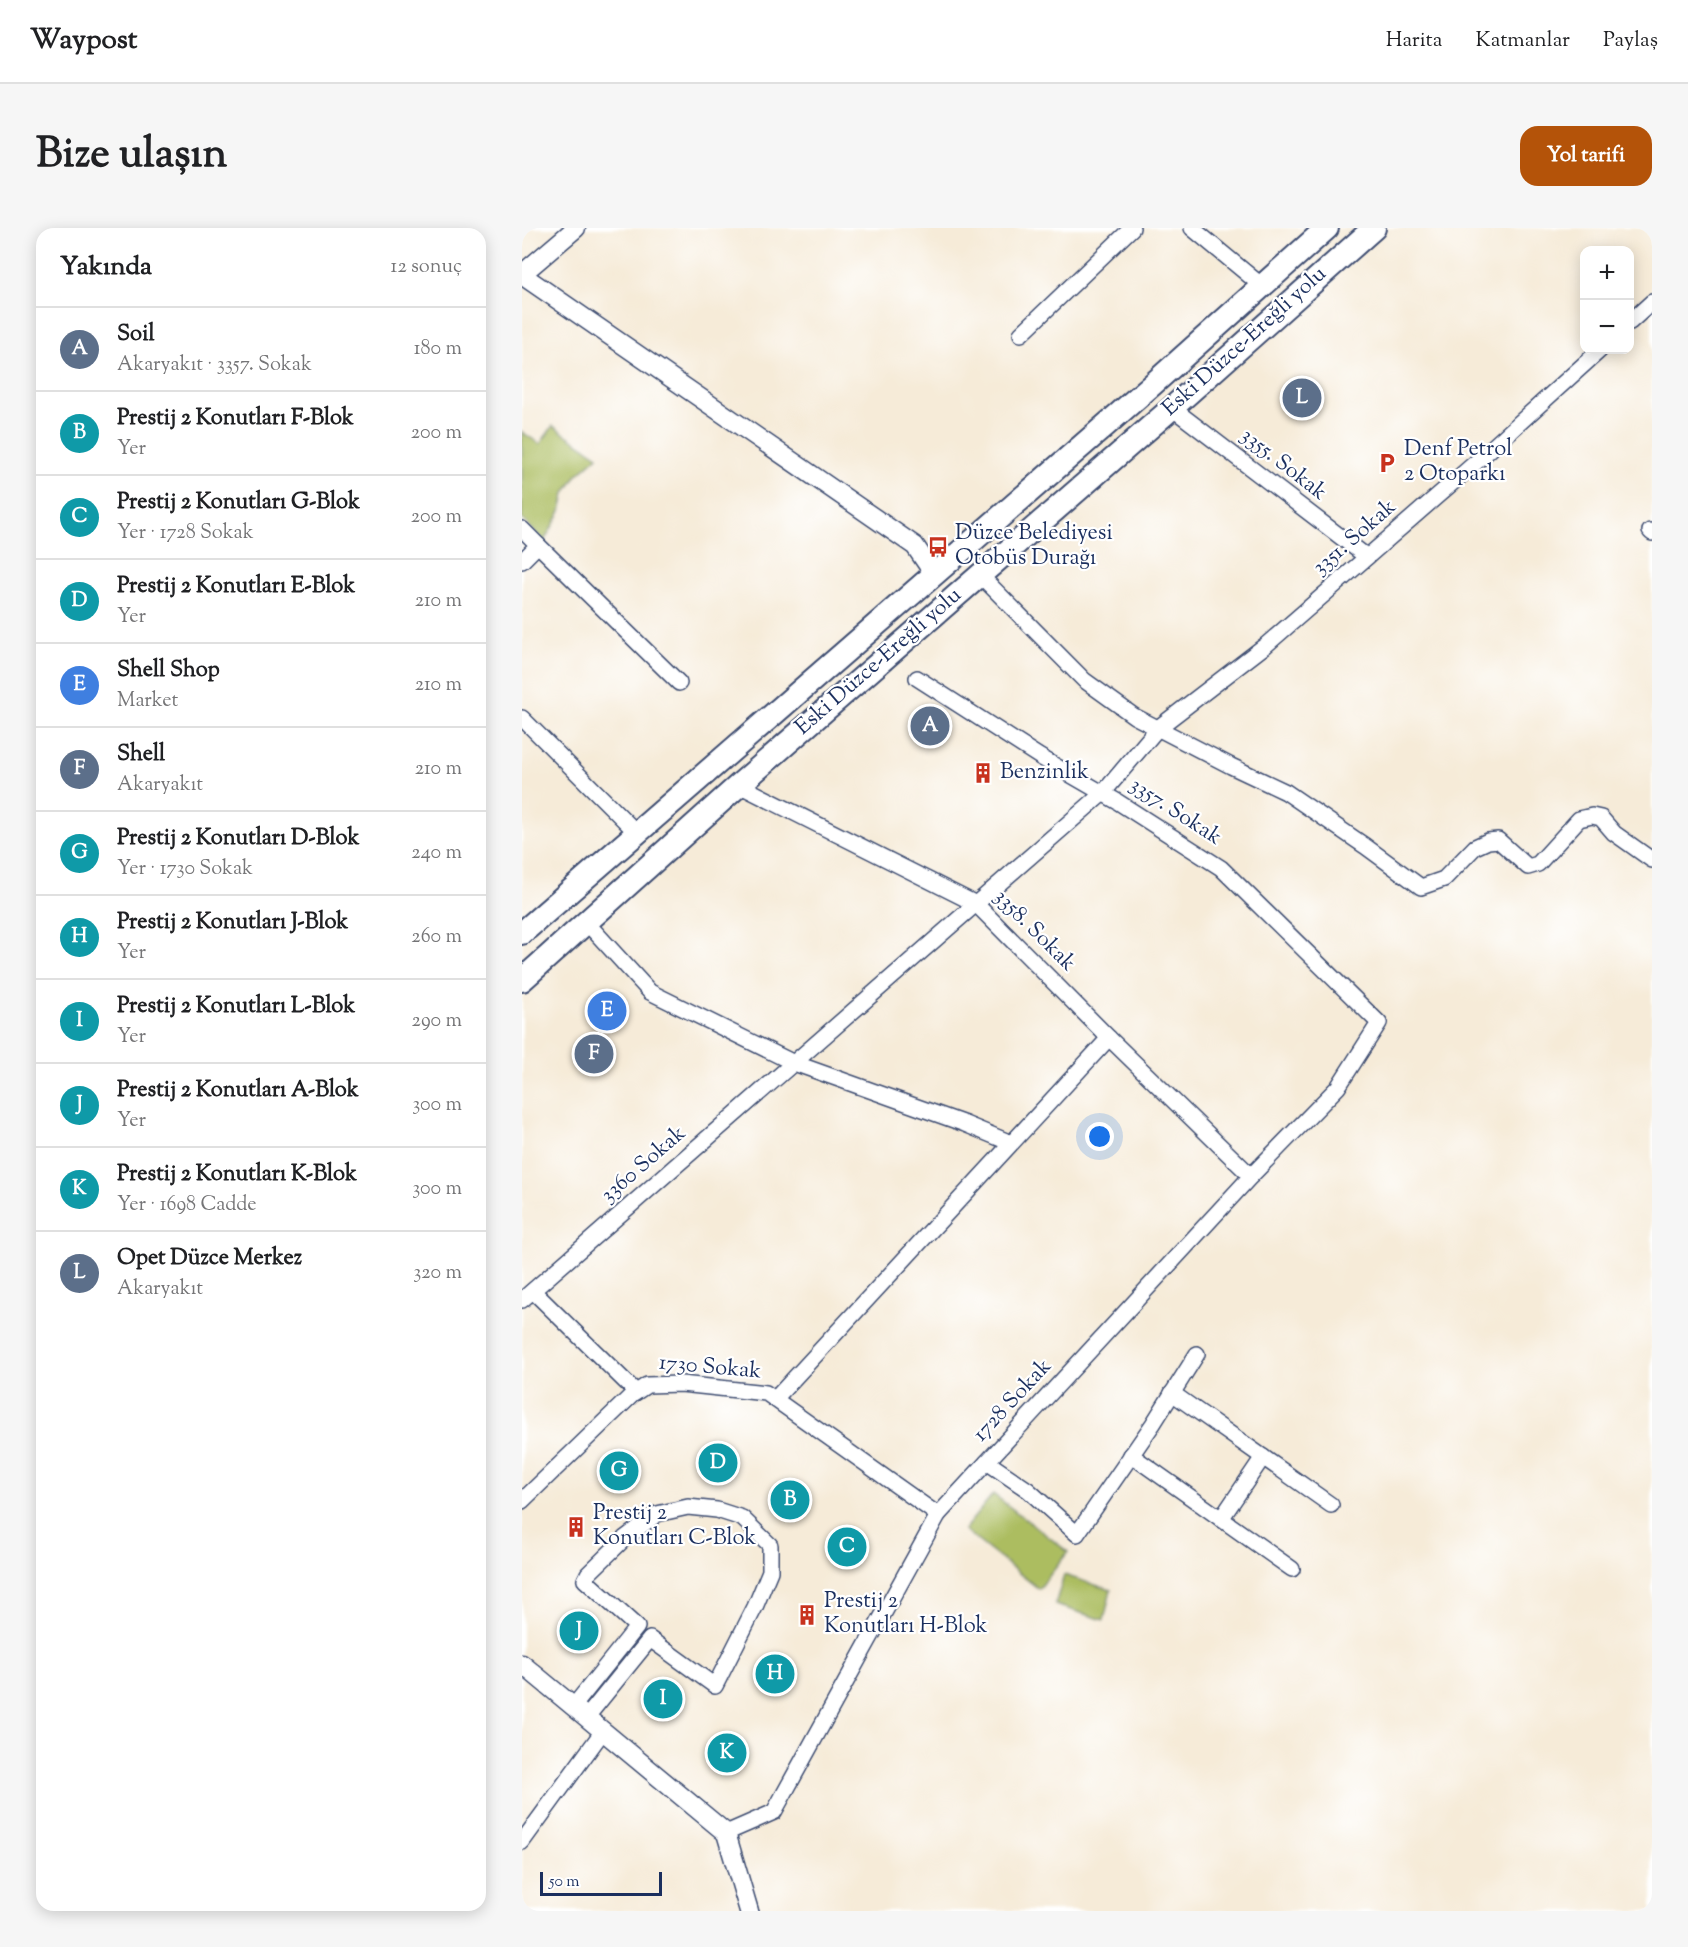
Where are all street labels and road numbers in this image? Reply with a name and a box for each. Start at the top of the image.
street label: Eski Düzce-Ereğli yolu [1156,259,1335,425]
street label: 3355. Sokak [1233,421,1333,509]
street label: 3351. Sokak [1306,492,1404,584]
street label: Eski Düzce-Ereğli yolu [789,580,970,743]
street label: 3357. Sokak [1122,770,1228,854]
street label: 3358. Sokak [985,882,1083,980]
street label: 3360 Sokak [594,1119,694,1211]
street label: 1730 Sokak [657,1348,763,1388]
street label: 1728 Sokak [966,1352,1060,1450]

